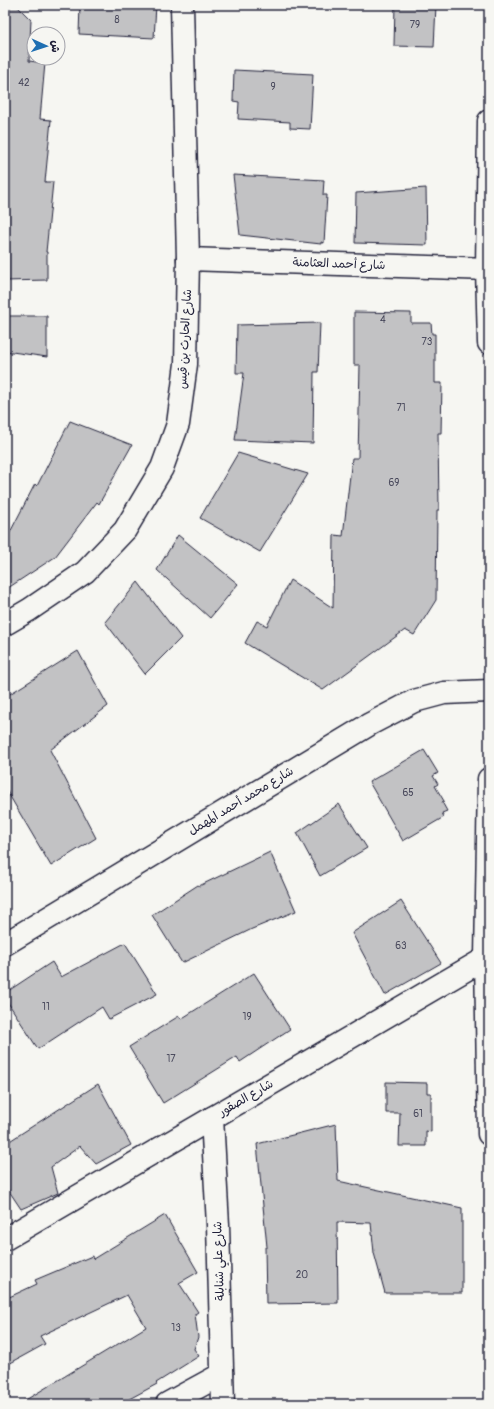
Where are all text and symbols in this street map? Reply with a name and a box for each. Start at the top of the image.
house number: 8 [114,14,120,26]
house number: 79 [410,19,420,31]
north arrow [26,26,66,66]
text: ش [49,40,62,53]
house number: 42 [18,77,30,89]
house number: 9 [270,81,276,93]
street label: شارع أحمد العثامنة [292,255,386,274]
street label: شارع الحارث بن قيس [175,289,196,389]
house number: 4 [380,314,386,326]
house number: 73 [422,336,433,348]
house number: 71 [396,402,406,414]
house number: 69 [389,477,399,489]
street label: شارع محمد أحمد المهمل [186,764,297,839]
house number: 65 [402,787,414,799]
house number: 63 [395,940,407,952]
house number: 11 [42,1001,50,1013]
house number: 19 [242,1011,252,1023]
house number: 17 [166,1053,176,1065]
street label: شارع الصقور [215,1076,277,1121]
house number: 61 [413,1108,423,1120]
street label: شارع علي شنابلة [210,1221,231,1301]
house number: 20 [296,1269,308,1281]
house number: 13 [171,1322,181,1334]

